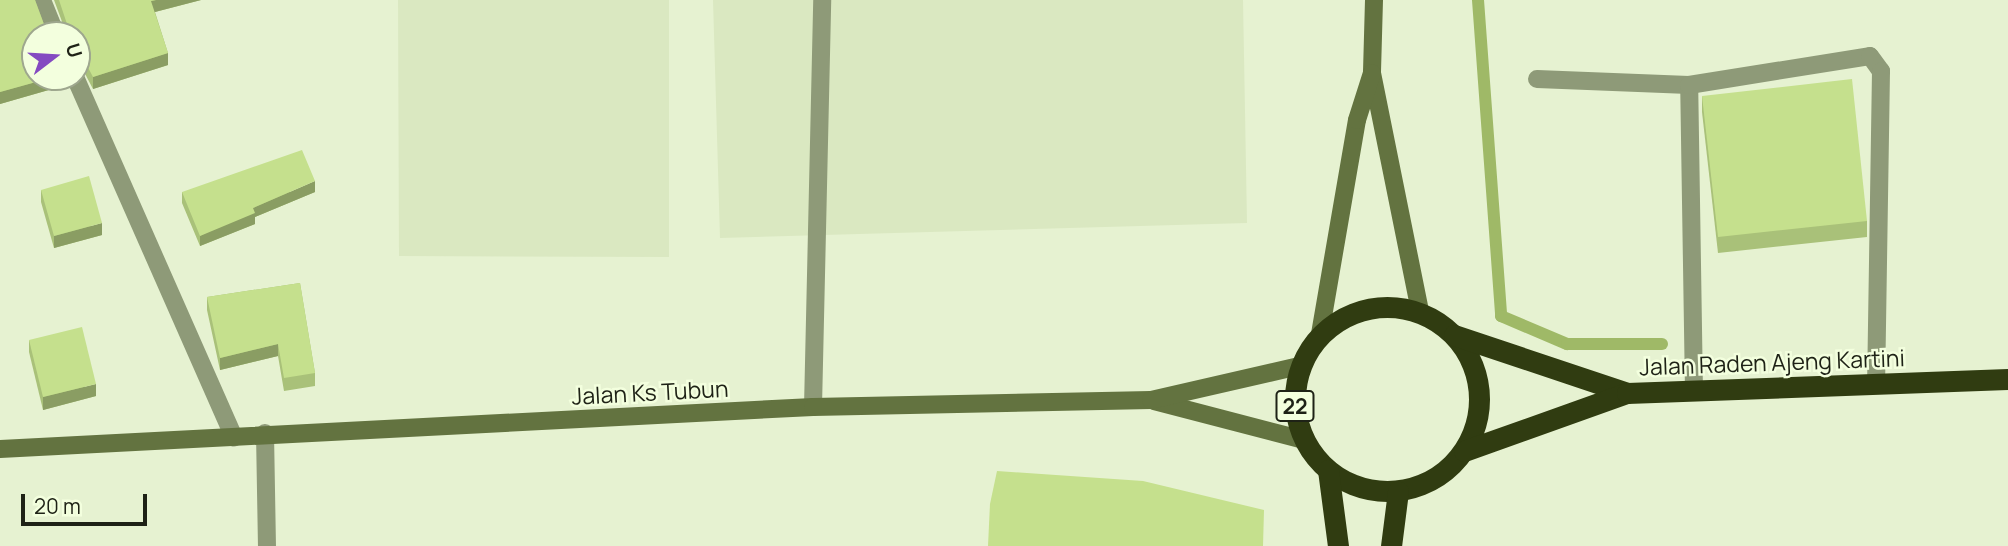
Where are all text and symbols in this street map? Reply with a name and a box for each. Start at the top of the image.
north arrow [21,21,91,91]
text: U [60,40,89,61]
street label: Jalan Raden Ajeng Kartini [1639,344,1905,380]
street label: Jalan Ks Tubun [571,374,729,410]
road number: 22 [1274,388,1316,424]
scale bar [24,480,150,524]
text: 20 m [34,492,81,520]

